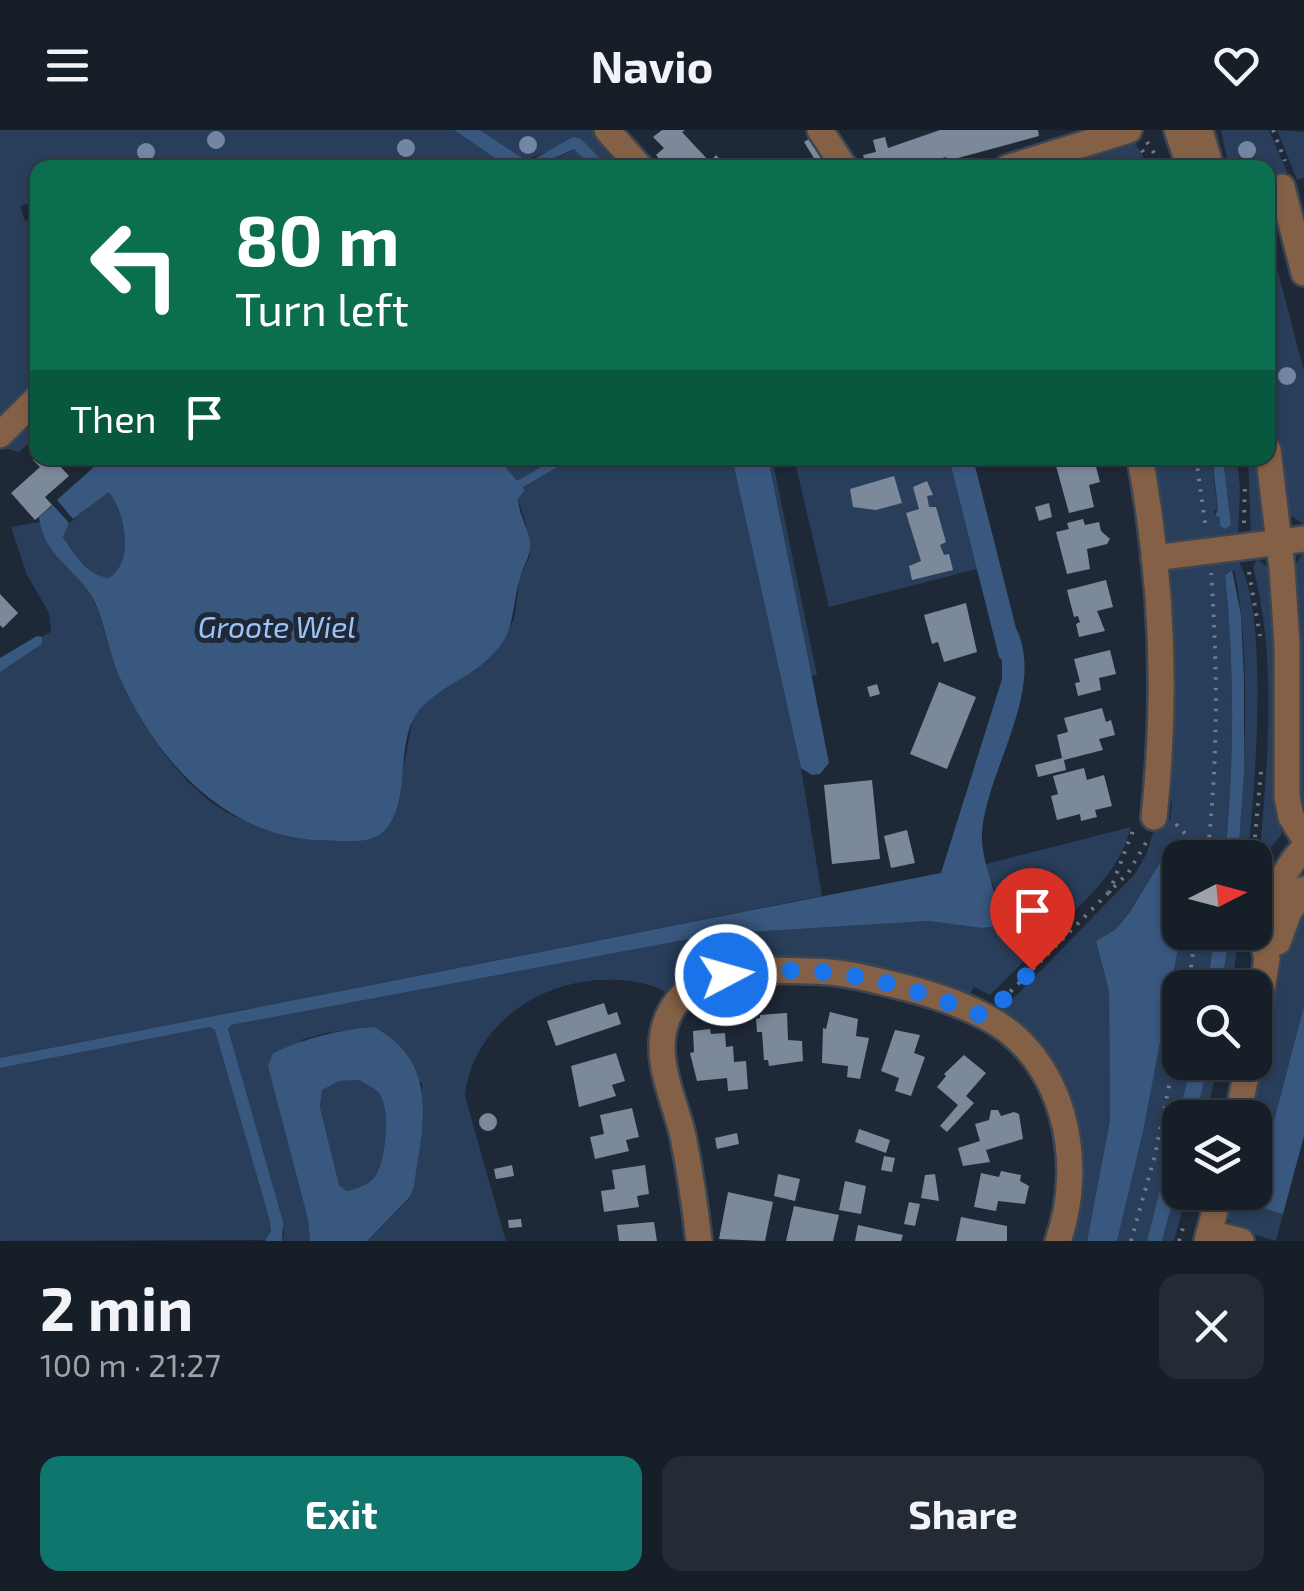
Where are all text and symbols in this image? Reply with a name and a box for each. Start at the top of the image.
icon: menu [40,38,95,93]
text: Navio [591,38,713,92]
icon: heart [1209,38,1264,93]
text: 80 m [235,196,400,280]
icon: left [70,200,200,330]
text: Turn left [235,281,409,335]
icon: arrive [177,390,232,445]
text: Then [70,395,157,441]
water label: Groote Wiel [198,608,356,644]
north arrow [1162,840,1272,950]
map controls [1162,840,1272,1210]
pin [990,868,1075,971]
icon: arrive [1005,883,1060,938]
position arrow [674,923,778,1027]
button: search [1162,970,1272,1080]
button: layers [1162,1100,1272,1210]
text: 2 min [40,1271,193,1343]
button: close [1159,1274,1264,1379]
text: 100 m · 21:27 [40,1345,221,1383]
button: Exit [40,1456,642,1571]
button: Share [662,1456,1264,1571]

